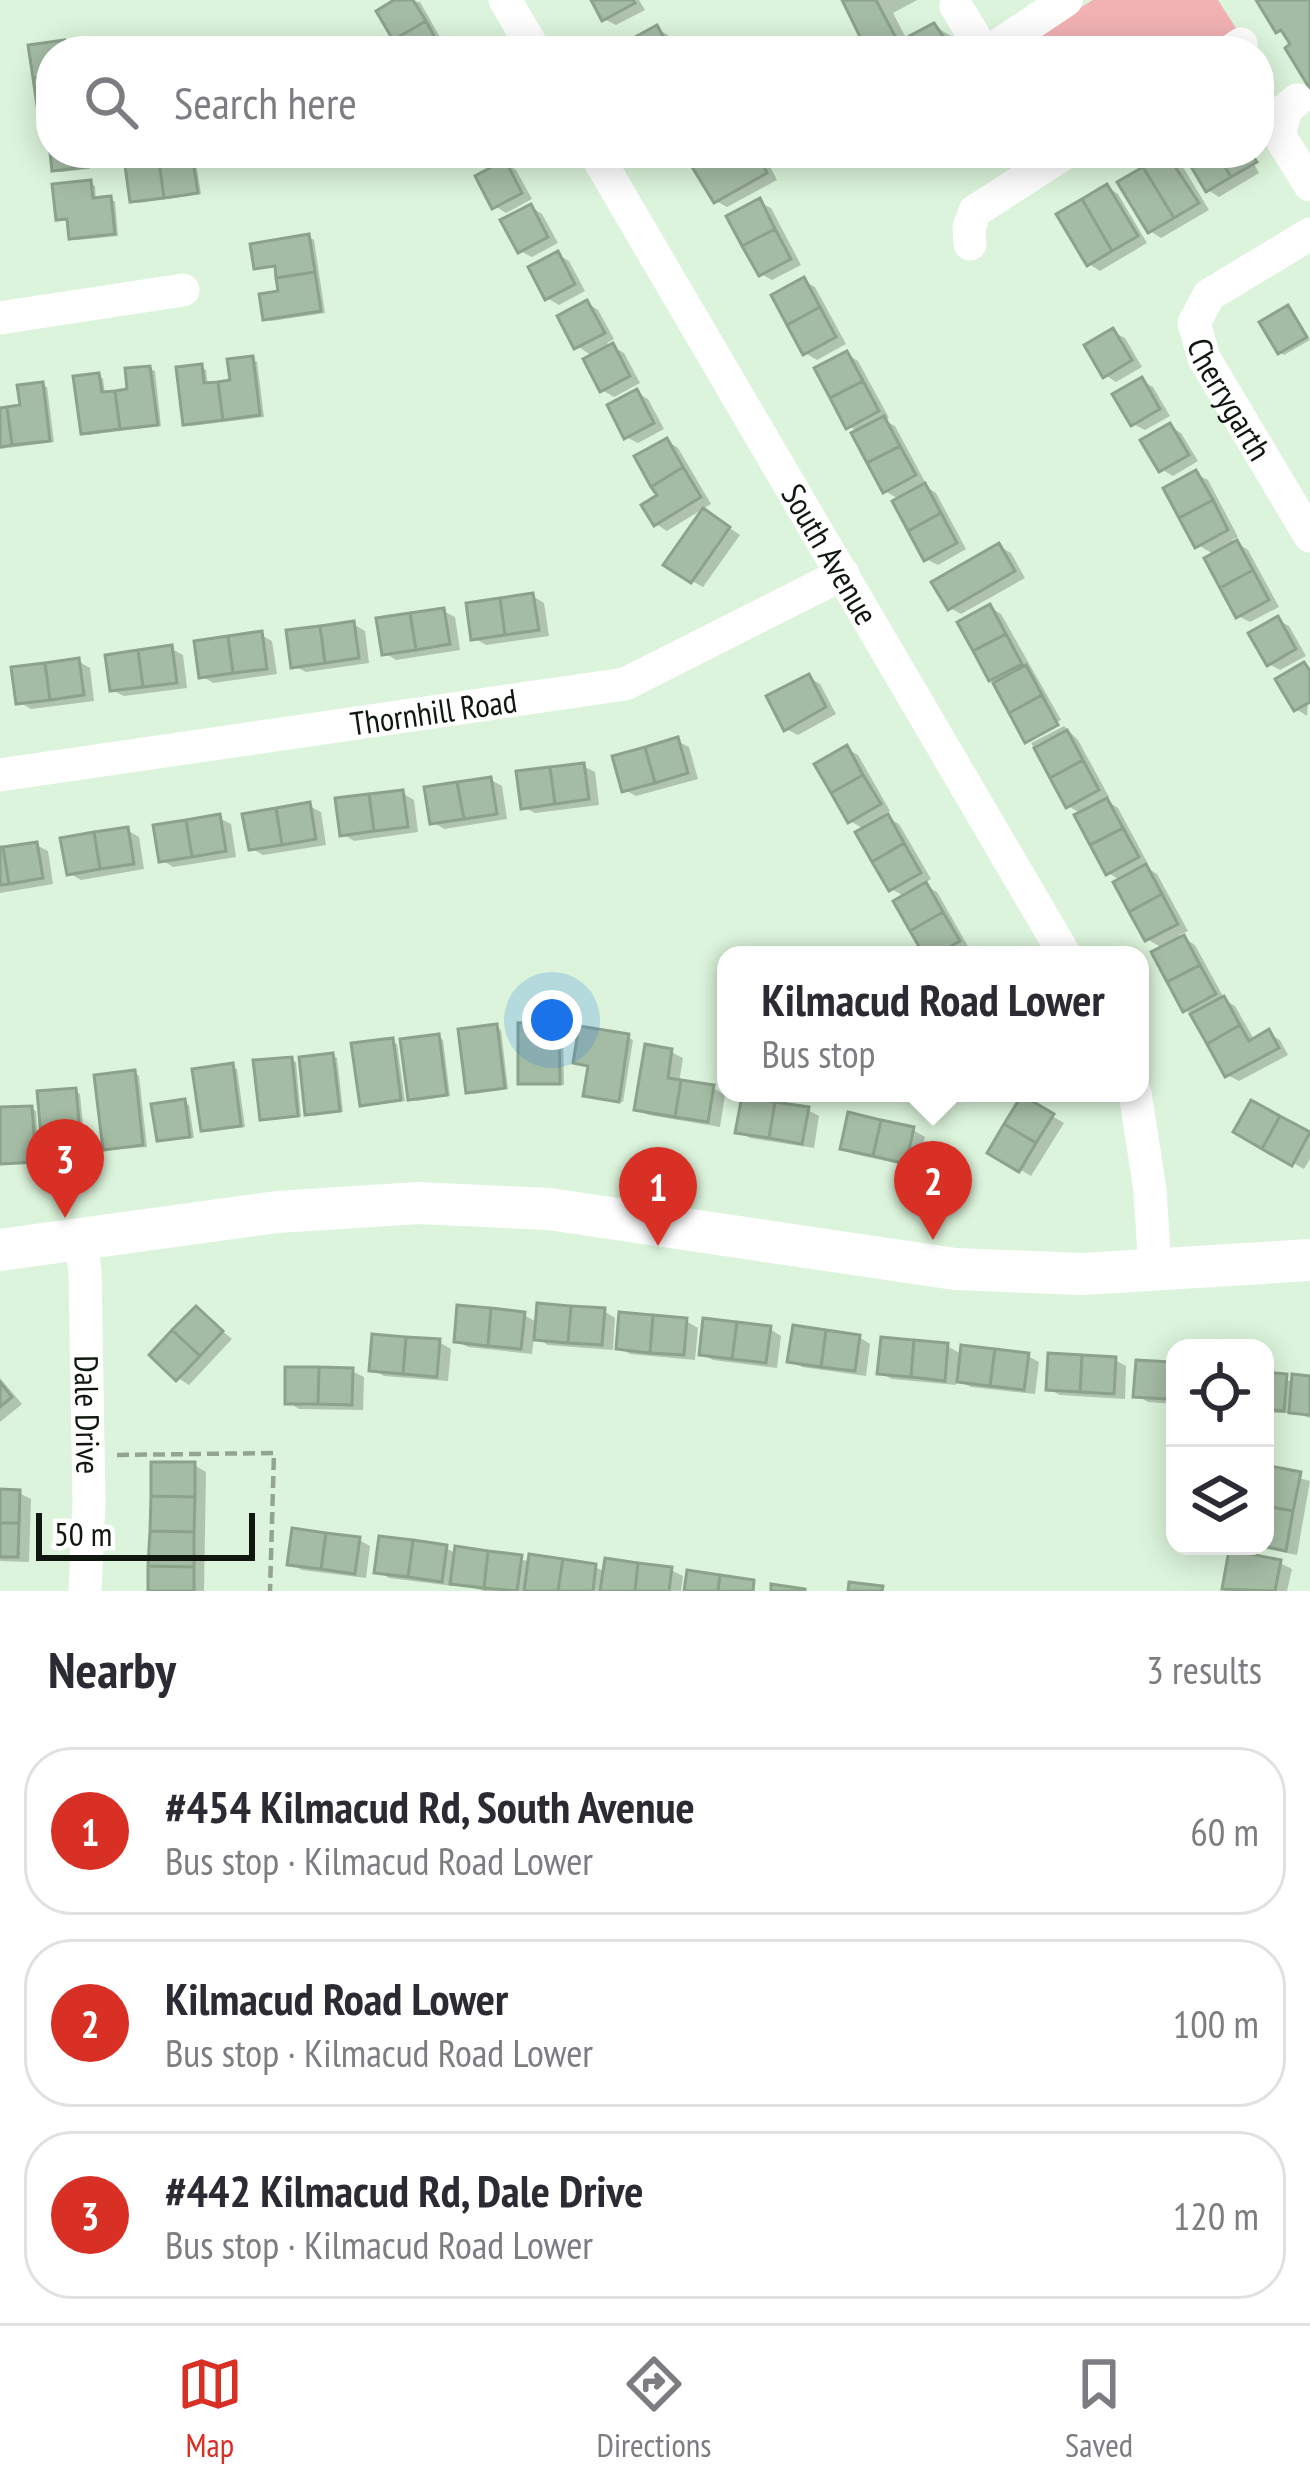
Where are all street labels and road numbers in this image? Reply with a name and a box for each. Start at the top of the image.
street label: Cherrygarth [1178,333,1282,468]
street label: South Avenue [773,476,889,632]
street label: Thornhill Road [347,678,519,745]
street label: Dale Drive [65,1355,111,1475]

